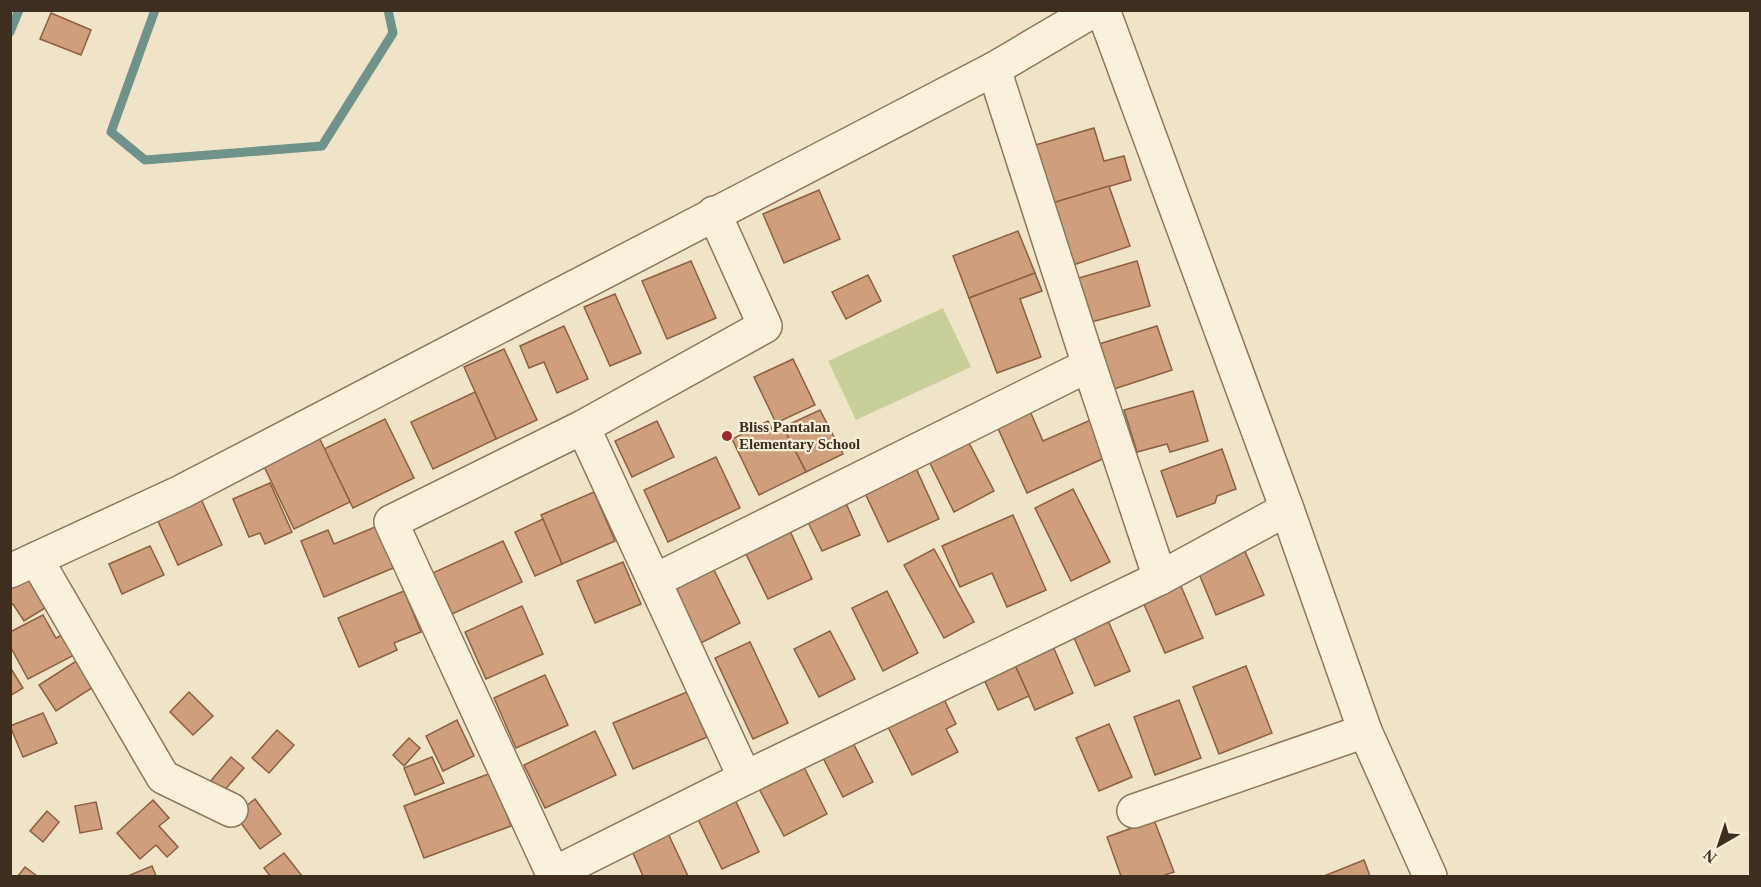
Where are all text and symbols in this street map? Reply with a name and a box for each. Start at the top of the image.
place label: Bliss Pantalan Elementary School [739,419,860,452]
marker: Bliss Pantalan Elementary School [720,429,734,443]
north arrow [1689,815,1749,875]
text: N [1700,846,1720,867]

